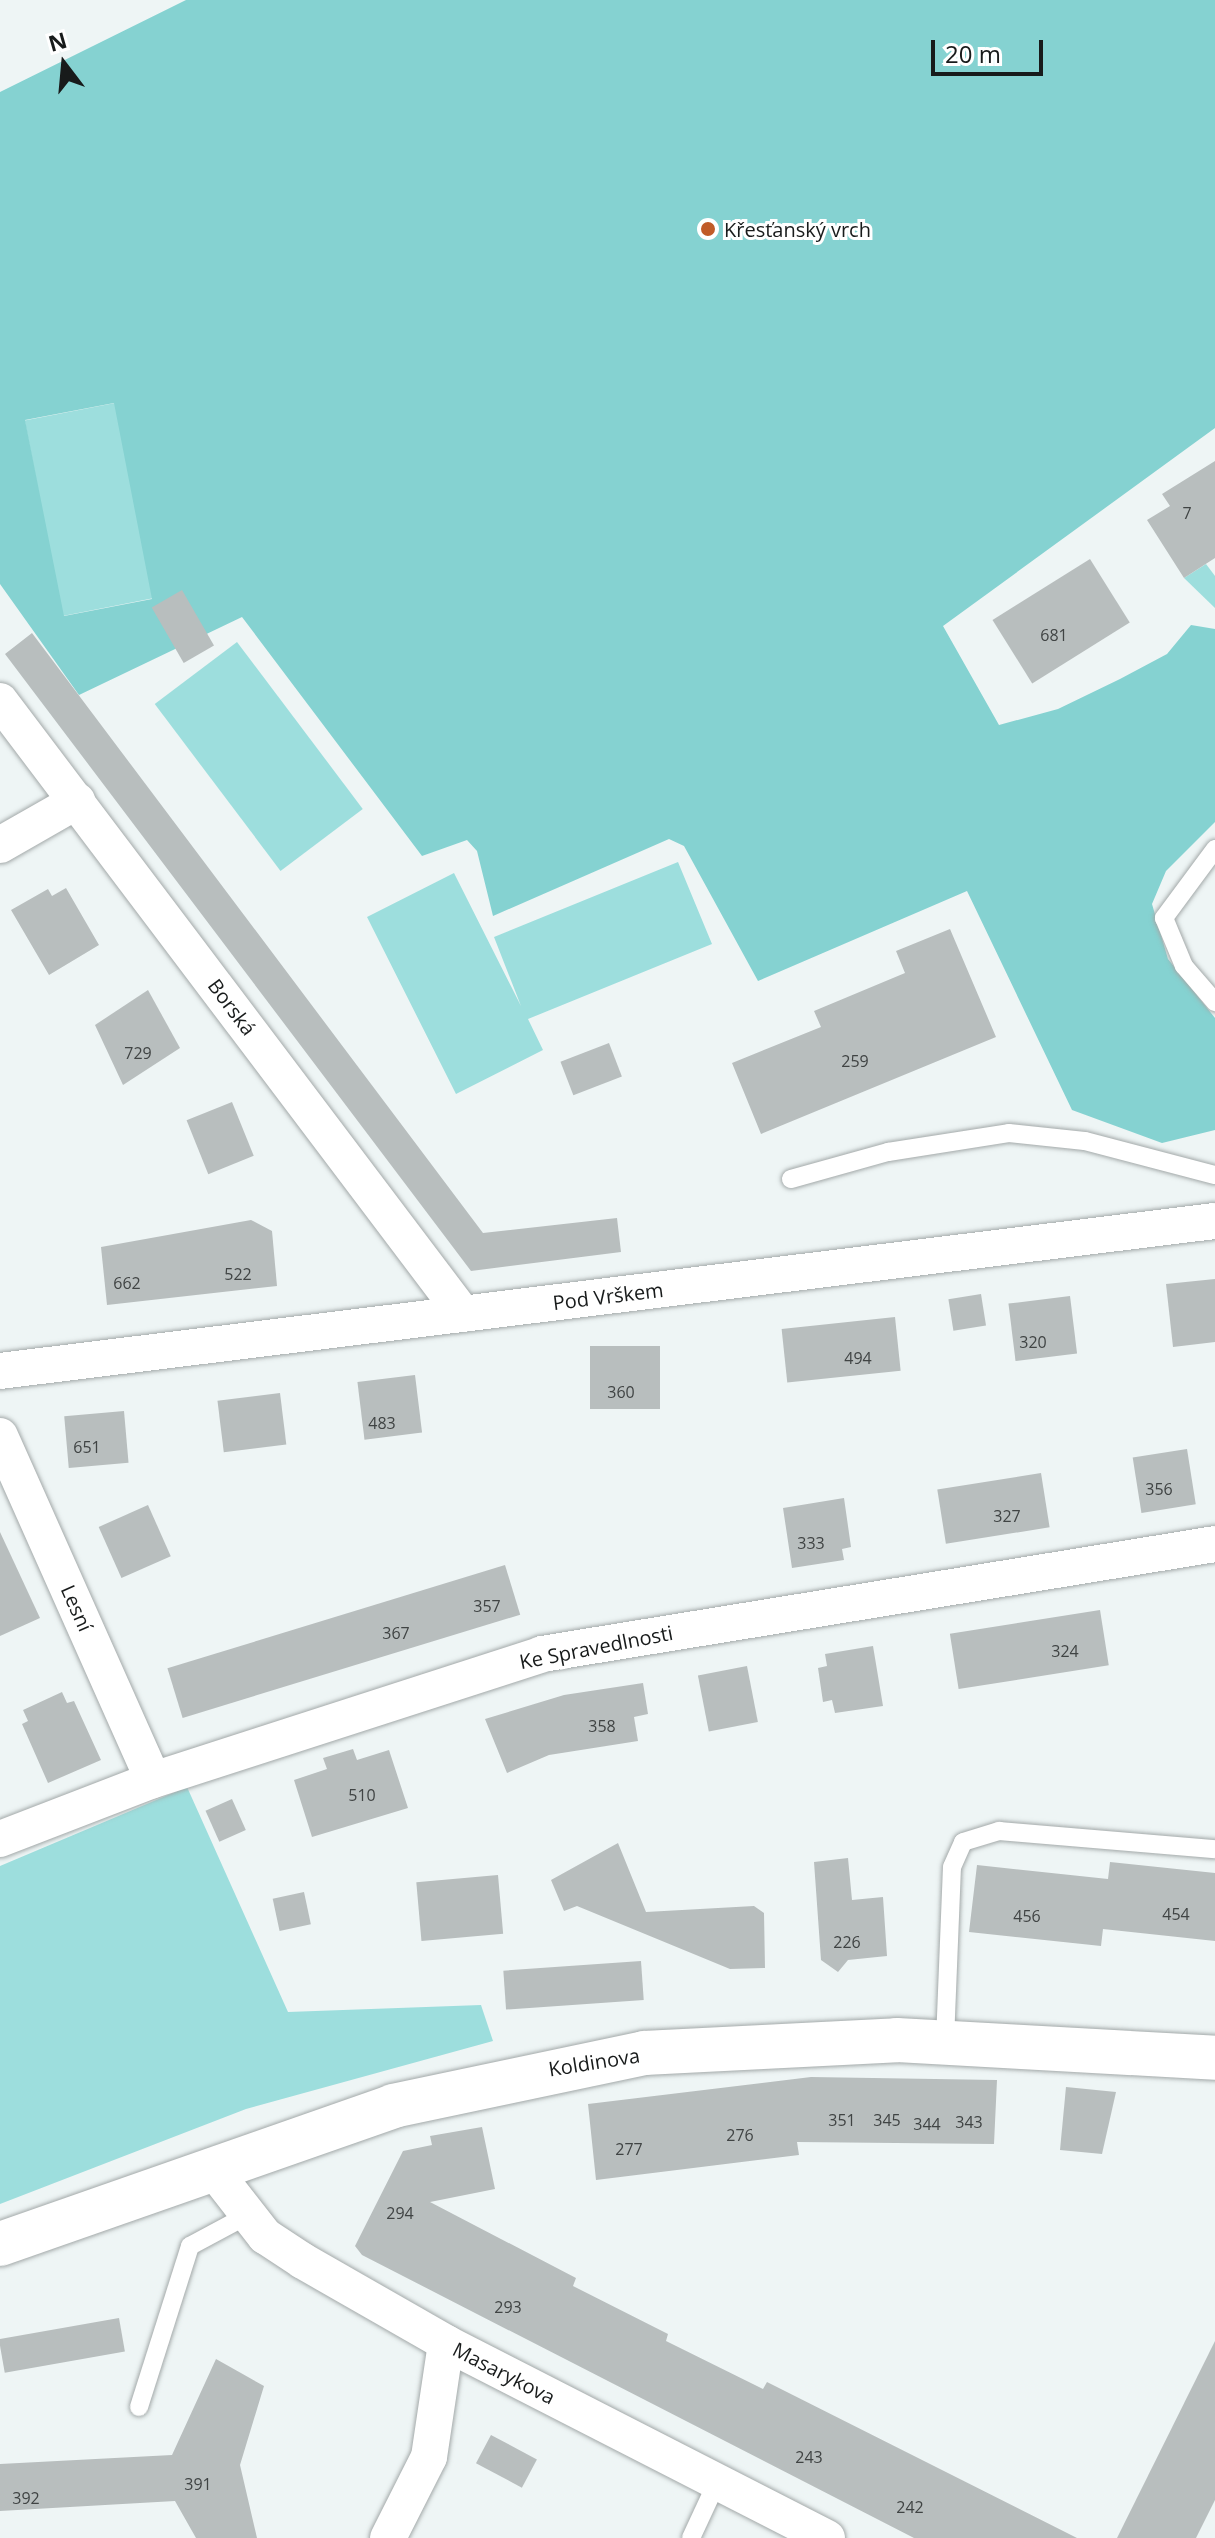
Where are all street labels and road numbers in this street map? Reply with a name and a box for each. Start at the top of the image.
street label: Borská [203,974,261,1040]
street label: Pod Vrškem [551,1277,665,1315]
street label: Lesní [56,1581,98,1635]
street label: Ke Spravedlnosti [517,1620,675,1674]
street label: Koldinova [547,2043,641,2081]
street label: Masarykova [449,2337,559,2409]

